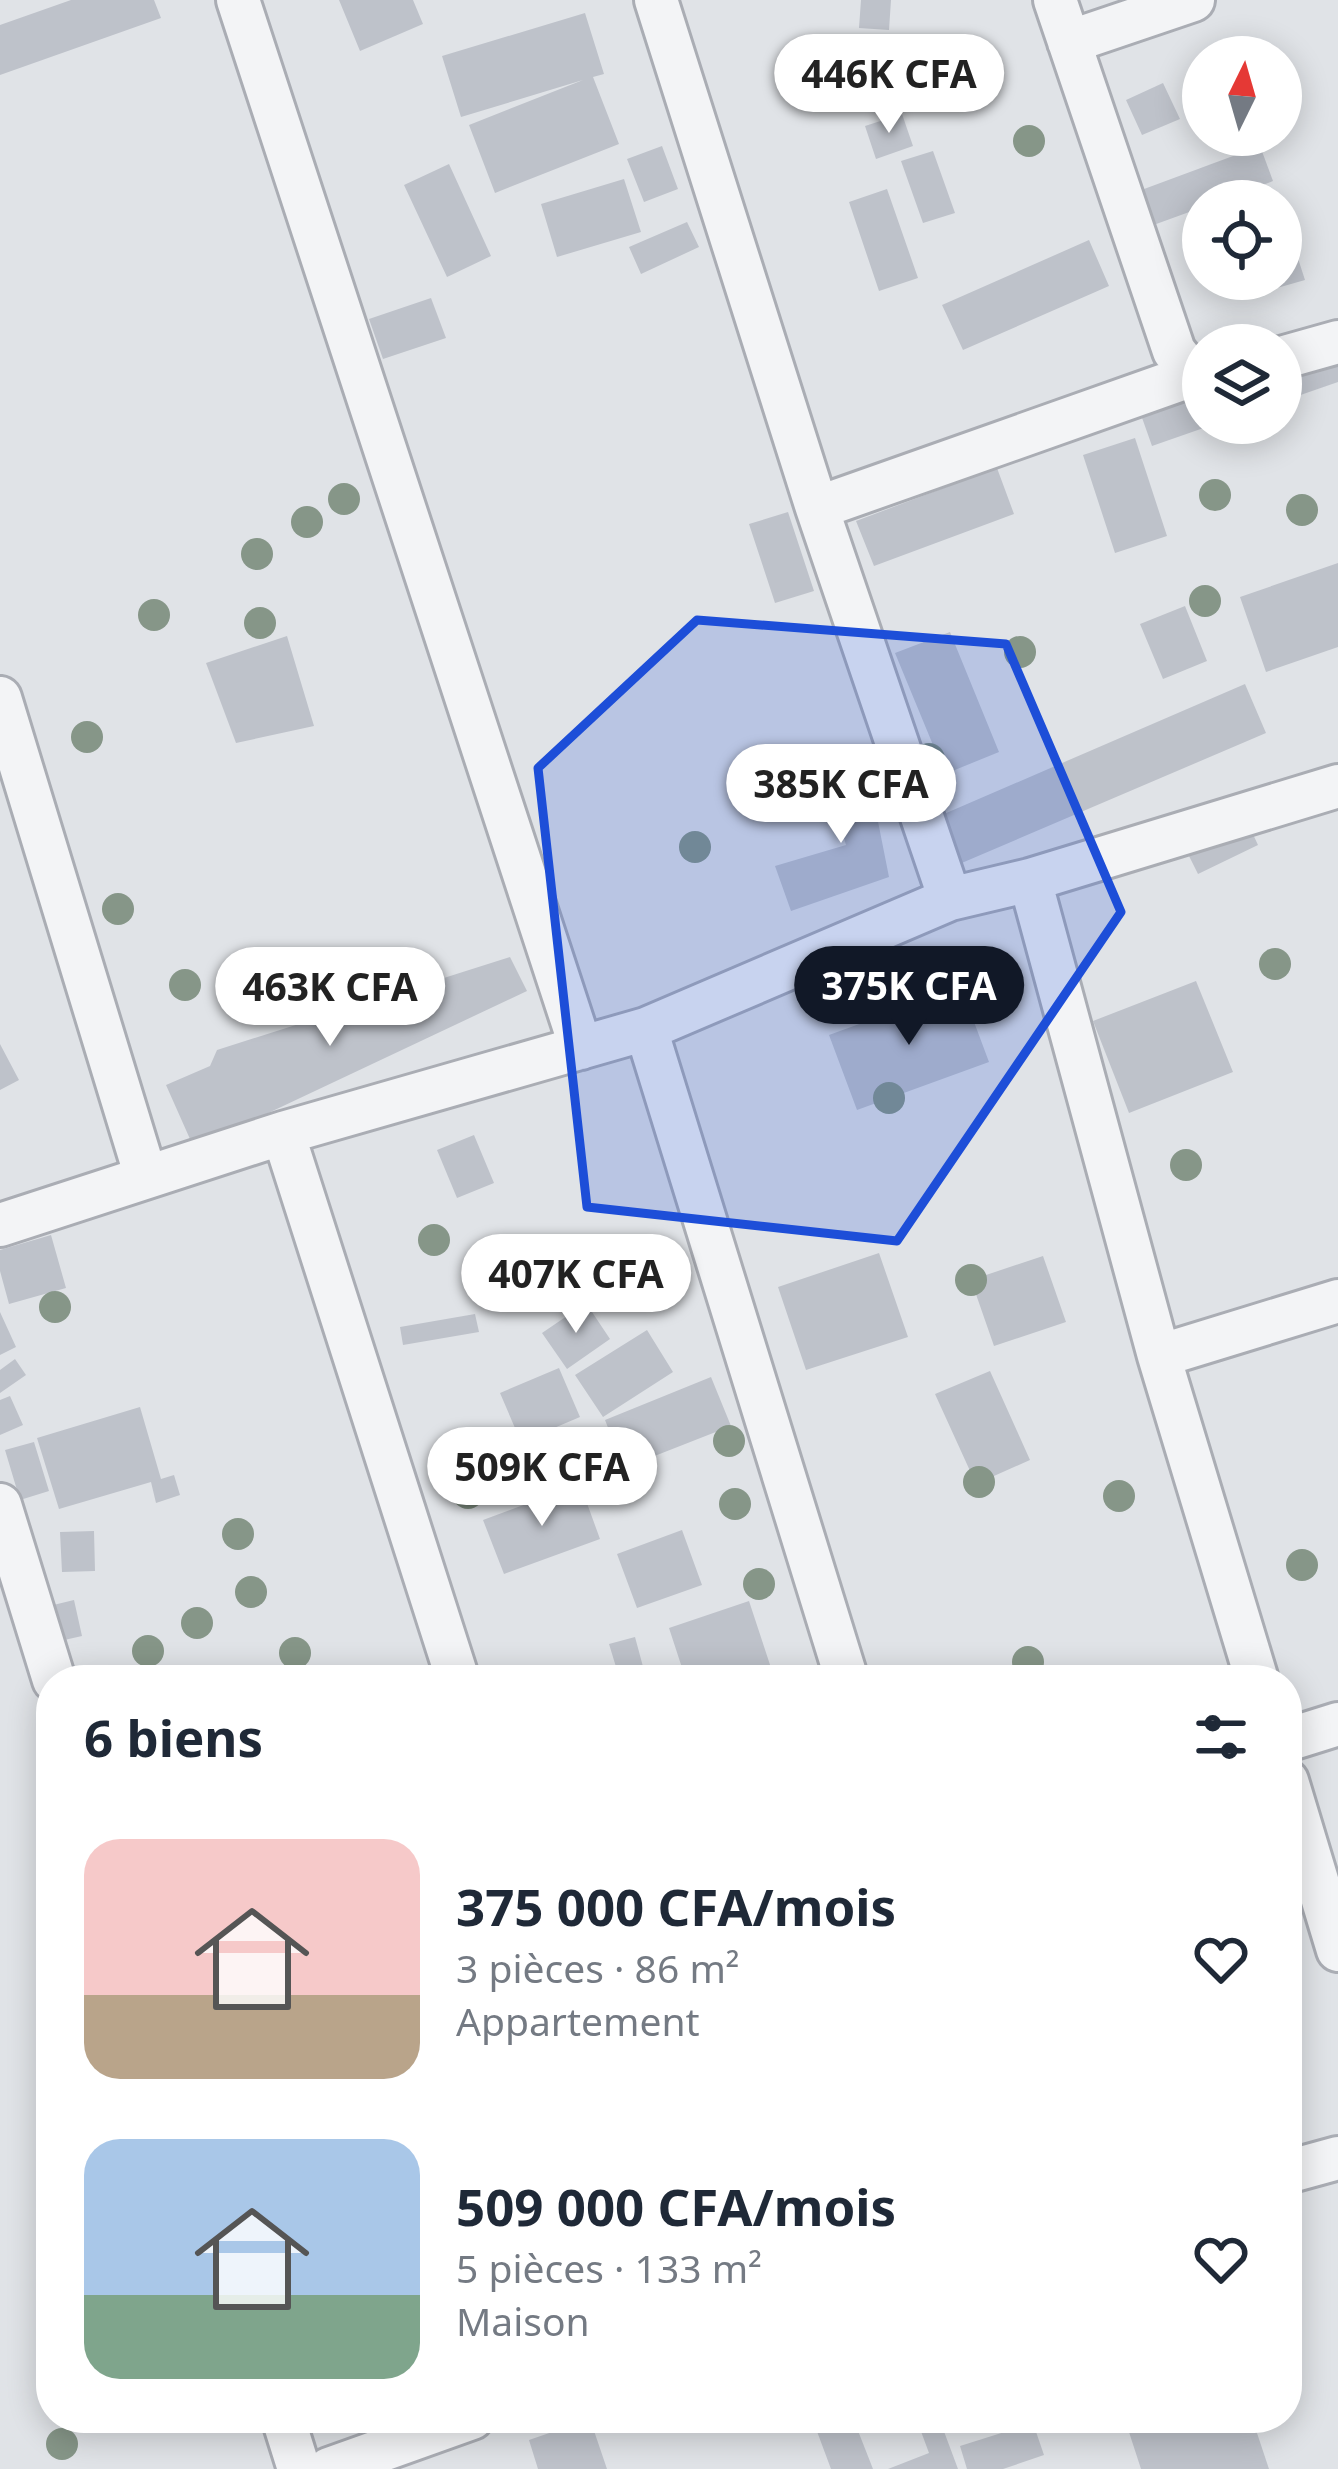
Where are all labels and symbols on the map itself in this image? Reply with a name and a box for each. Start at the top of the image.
pin: 446K CFA [765,34,1013,136]
north arrow [1182,36,1302,156]
pin: 385K CFA [717,744,965,846]
pin: 375K CFA [785,946,1033,1048]
pin: 463K CFA [206,947,454,1049]
pin: 407K CFA [452,1234,700,1336]
pin: 509K CFA [418,1427,666,1529]

